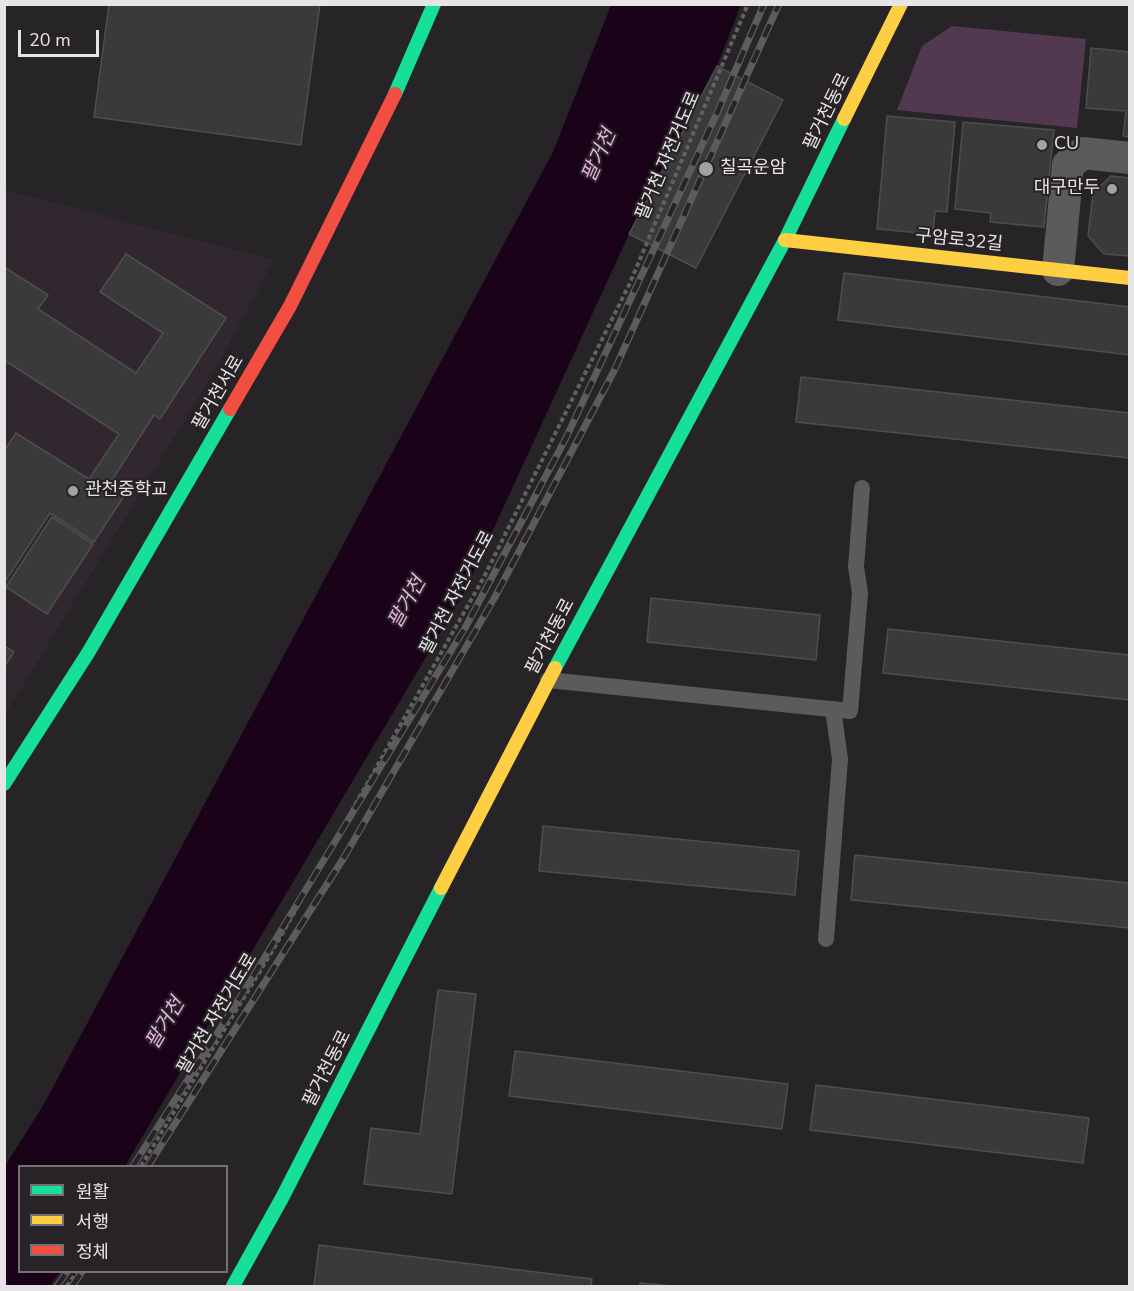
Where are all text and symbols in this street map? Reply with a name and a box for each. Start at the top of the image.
scale bar [21,18,102,56]
text: 20 m [29,28,71,52]
street label: 팔거천동로 [800,70,856,154]
street label: 팔거천 자전거도로 [632,89,706,223]
water label: 팔거천 [578,126,622,186]
place label: CU [1054,134,1079,156]
marker: CU [1035,138,1049,152]
place label: 칠곡운암 [720,158,786,180]
marker: 칠곡운암 [697,160,715,178]
place label: 대구만두 [1034,178,1100,200]
marker: 대구만두 [1105,182,1119,196]
street label: 구암로32길 [914,226,1004,256]
street label: 팔거천서로 [189,352,249,434]
place label: 관천중학교 [85,480,168,502]
marker: 관천중학교 [66,484,80,498]
street label: 팔거천 자전거도로 [416,527,500,659]
water label: 팔거천 [384,573,432,633]
street label: 팔거천동로 [522,595,580,679]
street label: 팔거천 자전거도로 [173,950,263,1078]
water label: 팔거천 [141,994,191,1054]
street label: 팔거천동로 [300,1027,356,1111]
legend [18,1165,228,1273]
text: 원활 [76,1180,109,1204]
text: 서행 [76,1210,109,1234]
text: 정체 [76,1240,109,1264]

